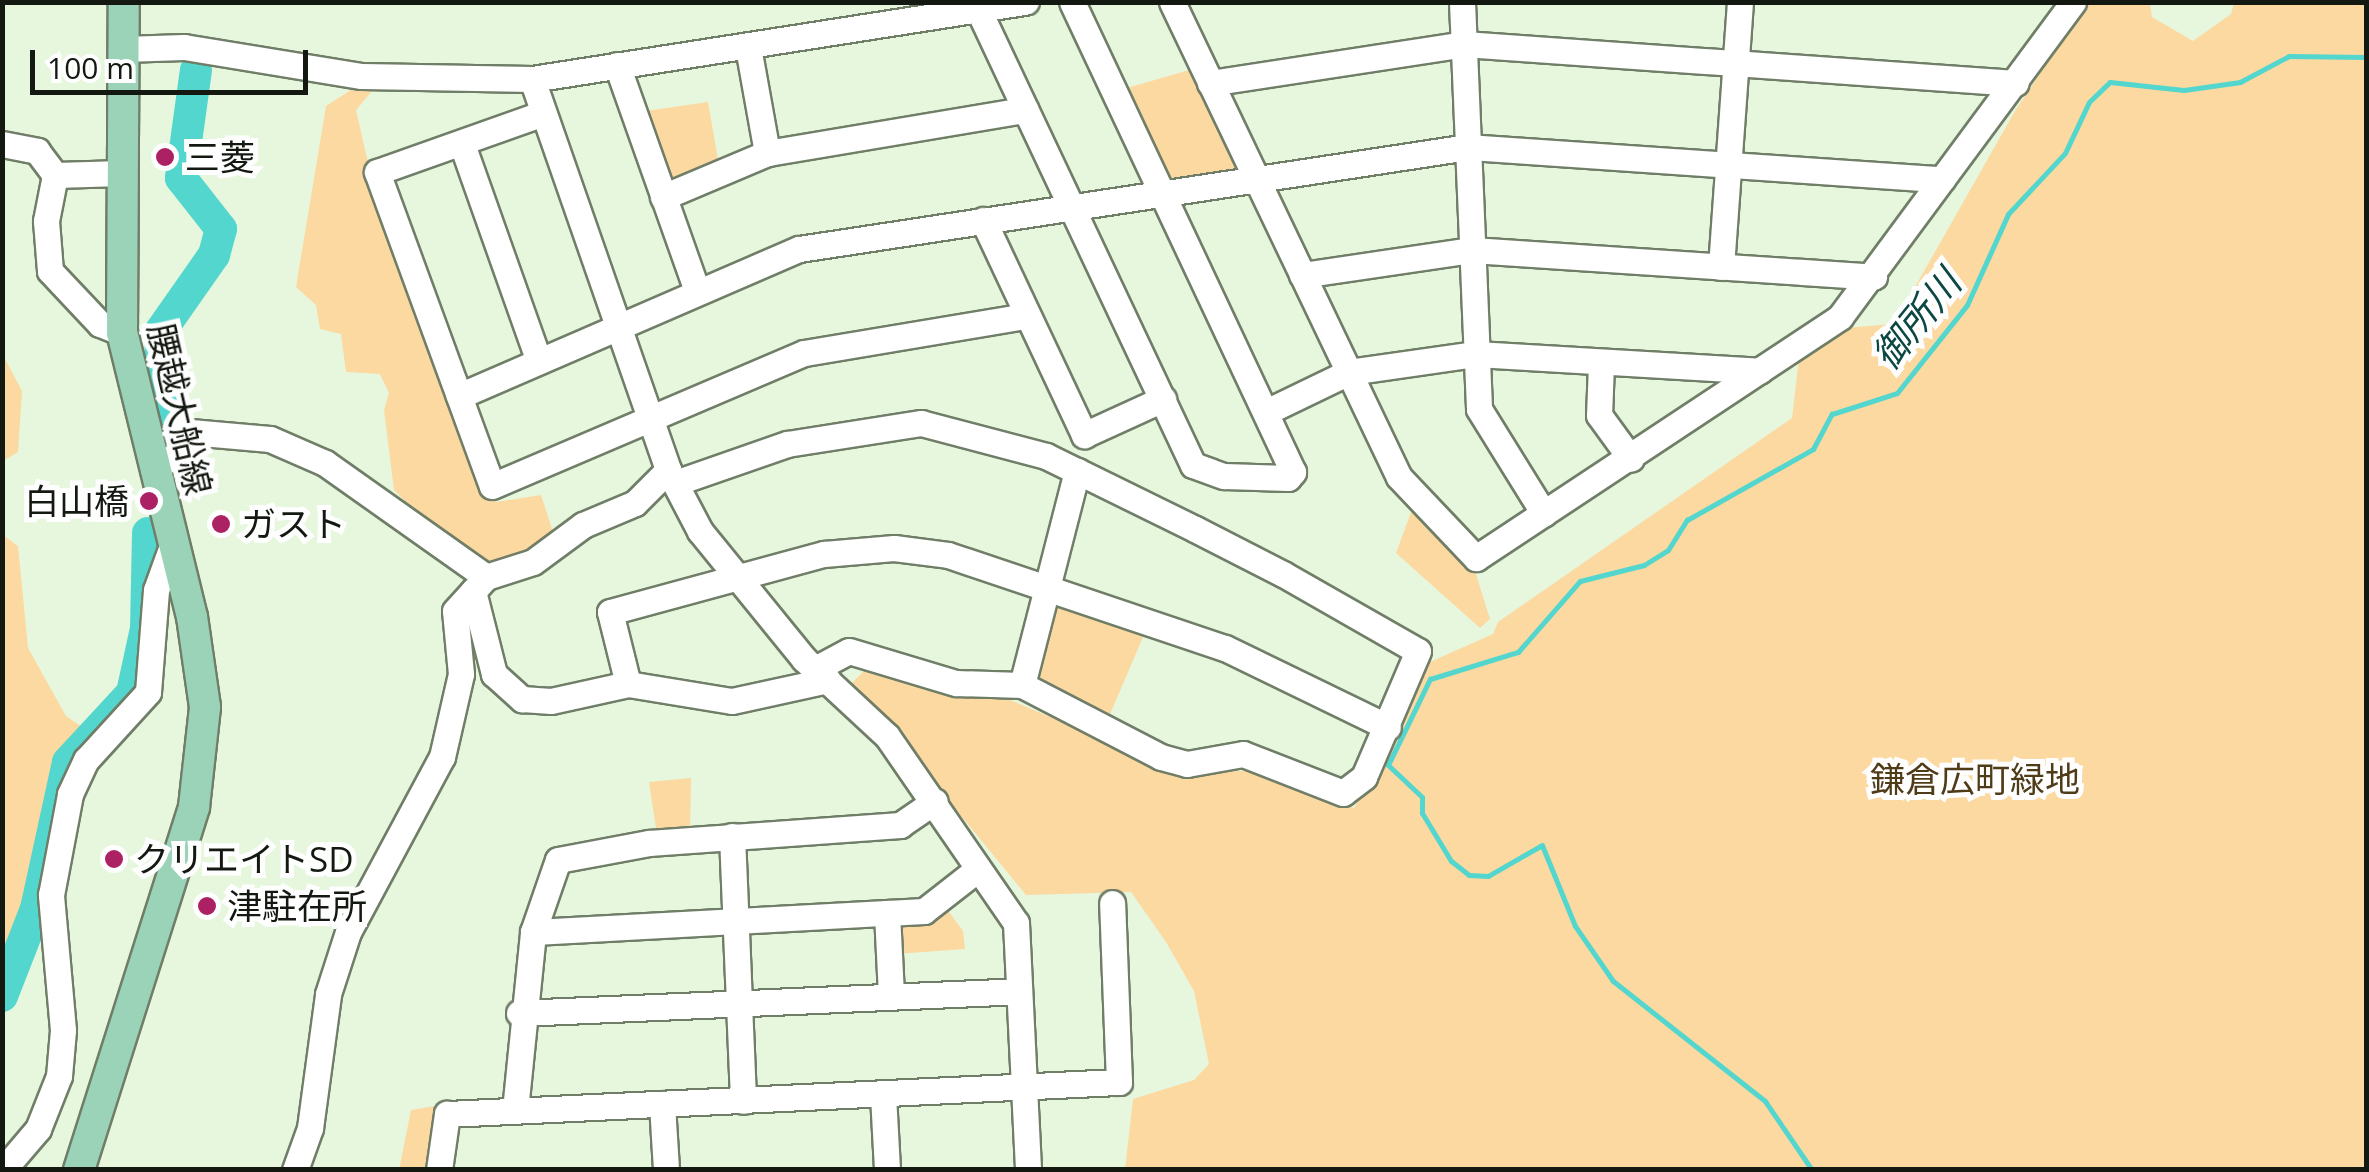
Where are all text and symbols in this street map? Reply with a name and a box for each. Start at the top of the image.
scale bar [35,30,312,92]
text: 100 m [47,47,134,88]
place label: 三菱 [185,136,255,178]
marker: 三菱 [154,146,176,168]
water label: 御所川 [1862,260,1970,378]
street label: 腰越大船線 [140,319,220,499]
place label: 白山橋 [24,480,129,522]
marker: 白山橋 [138,490,160,512]
place label: ガスト [241,503,346,545]
marker: ガスト [210,513,232,535]
park label: 鎌倉広町緑地 [1870,758,2080,800]
place label: クリエイトSD [134,838,354,880]
marker: クリエイトSD [103,848,125,870]
place label: 津駐在所 [227,885,367,927]
marker: 津駐在所 [196,895,218,917]

